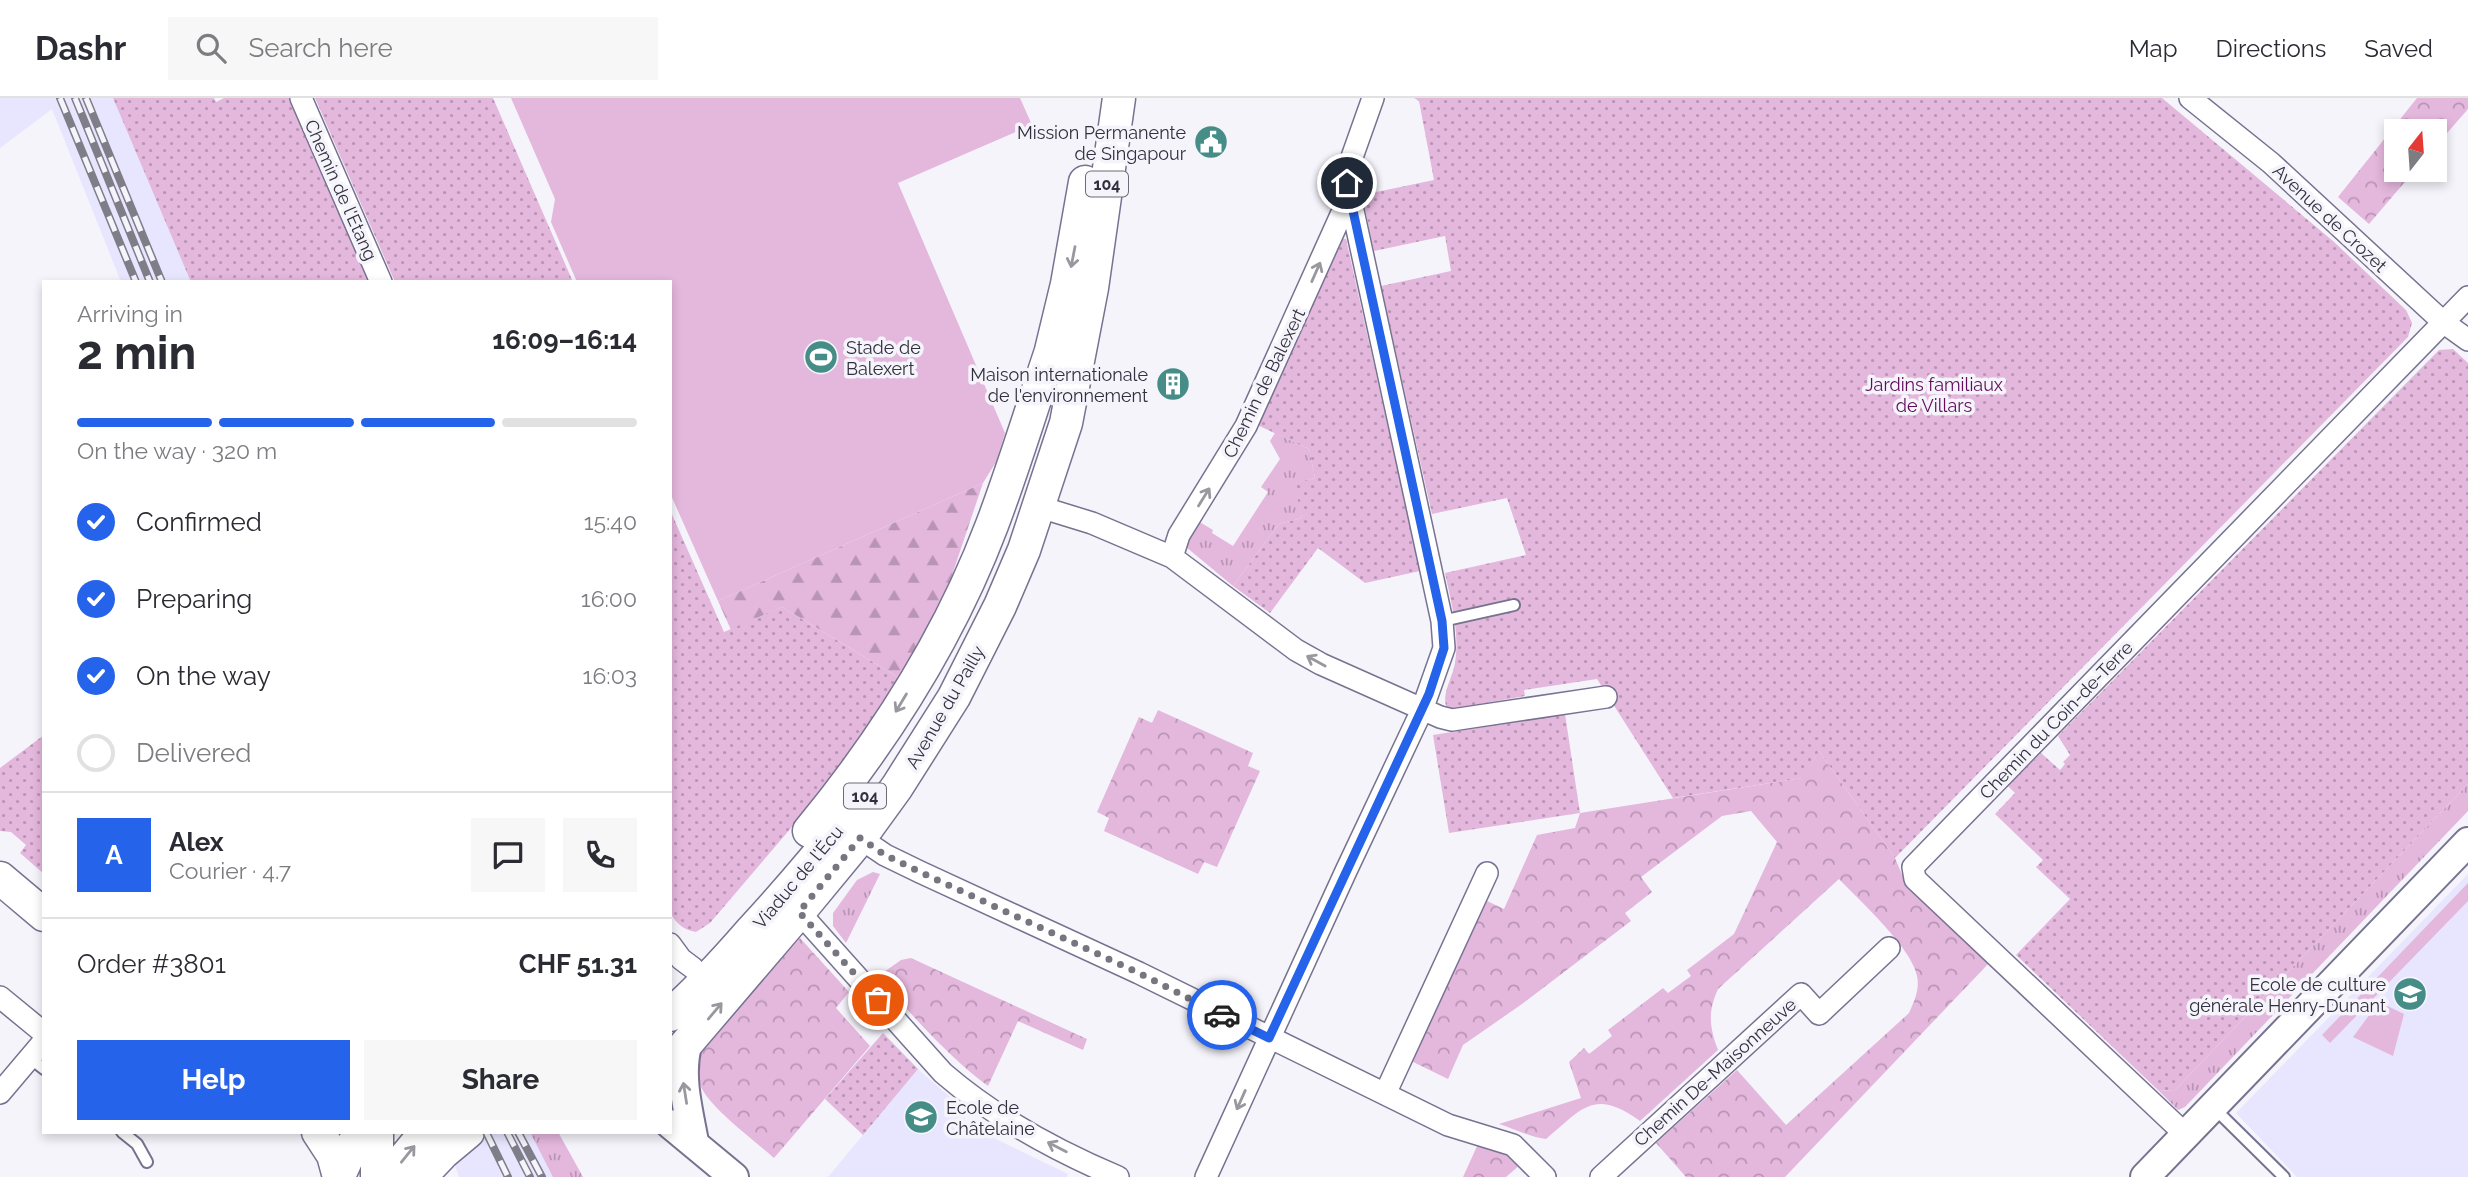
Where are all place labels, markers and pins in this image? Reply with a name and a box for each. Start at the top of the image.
place label: Mission Permanente de Singapour [1017,122,1187,164]
public building icon: Mission Permanente de Singapour [1192,123,1230,161]
pin [1317,153,1377,213]
place label: Stade de Balexert [846,337,921,379]
sports icon: Stade de Balexert [802,338,840,376]
place label: Maison internationale de l'environnement [970,364,1148,406]
building icon: Maison internationale de l'environnement [1154,365,1192,403]
pin [848,970,908,1030]
place label: Ecole de culture générale Henry-Dunant [2189,974,2386,1016]
school or university icon: Ecole de culture générale Henry-Dunant [2391,975,2429,1013]
place label: Ecole de Châtelaine [946,1097,1035,1139]
school or university icon: Ecole de Châtelaine [902,1098,940,1136]

